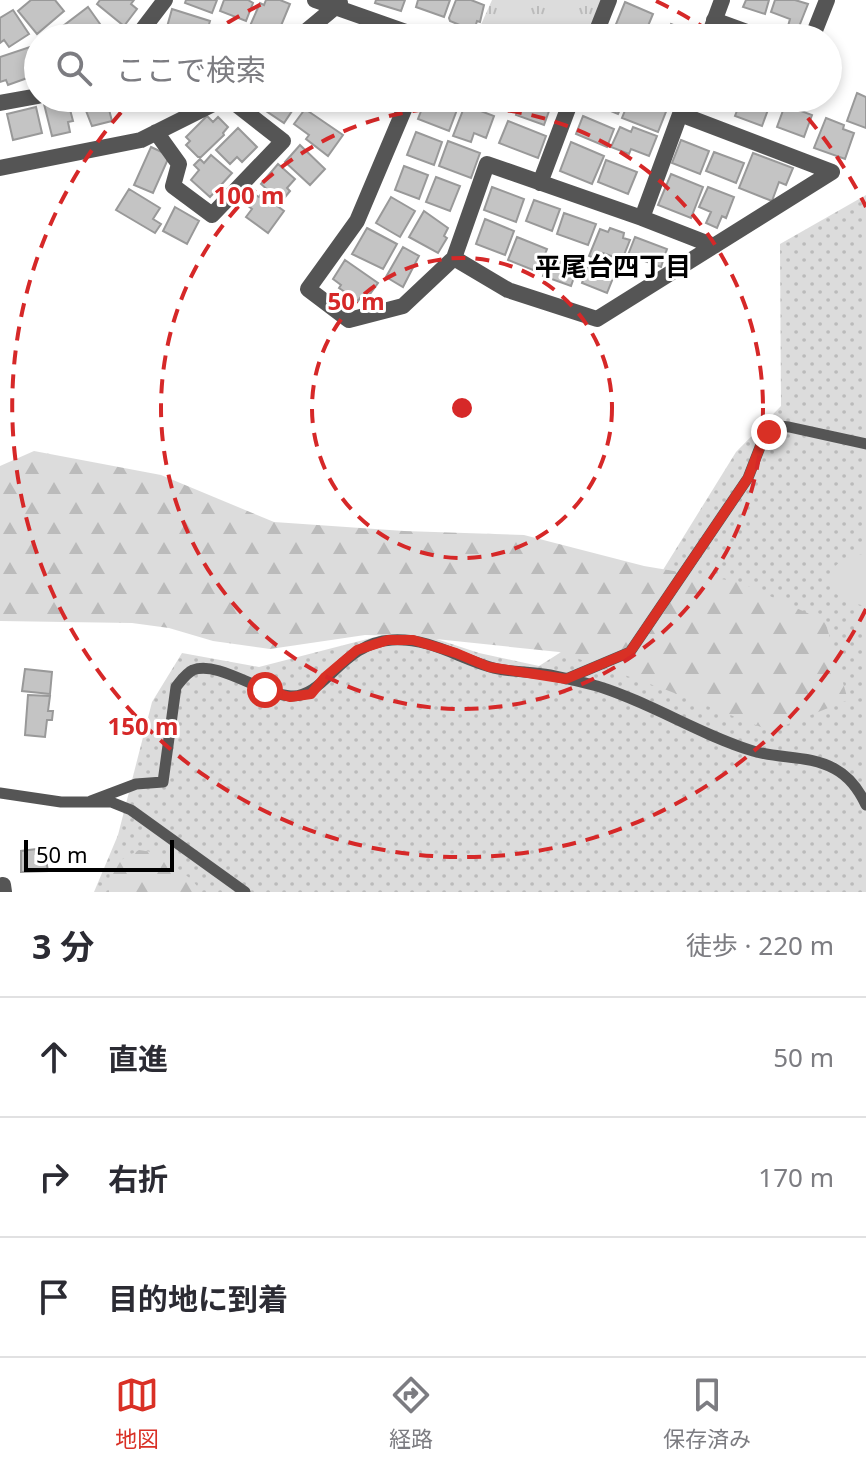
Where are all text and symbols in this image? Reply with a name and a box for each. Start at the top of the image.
search box [24,24,842,112]
icon: search [52,46,96,90]
text: ここで検索 [116,49,266,90]
text: 100 m [214,178,284,211]
district label: 平尾台四丁目 [535,248,691,284]
text: 50 m [327,284,385,317]
centre of rings [448,394,476,422]
route end [751,414,787,450]
route start [247,672,283,708]
text: 150 m [108,709,178,742]
scale bar [24,836,174,872]
text: 50 m [36,839,87,869]
text: 3 分 [32,923,94,969]
text: 徒歩 · 220 m [686,927,834,963]
icon: ahead [32,1035,76,1079]
text: 直進 [108,1038,168,1079]
text: 50 m [773,1039,834,1075]
icon: right [32,1155,76,1199]
text: 右折 [108,1158,168,1199]
text: 170 m [758,1159,834,1195]
icon: arrive [32,1275,76,1319]
text: 目的地に到着 [108,1278,288,1319]
tab: 地図 [115,1373,159,1453]
tab: 経路 [389,1373,433,1453]
tab: 保存済み [663,1373,751,1453]

